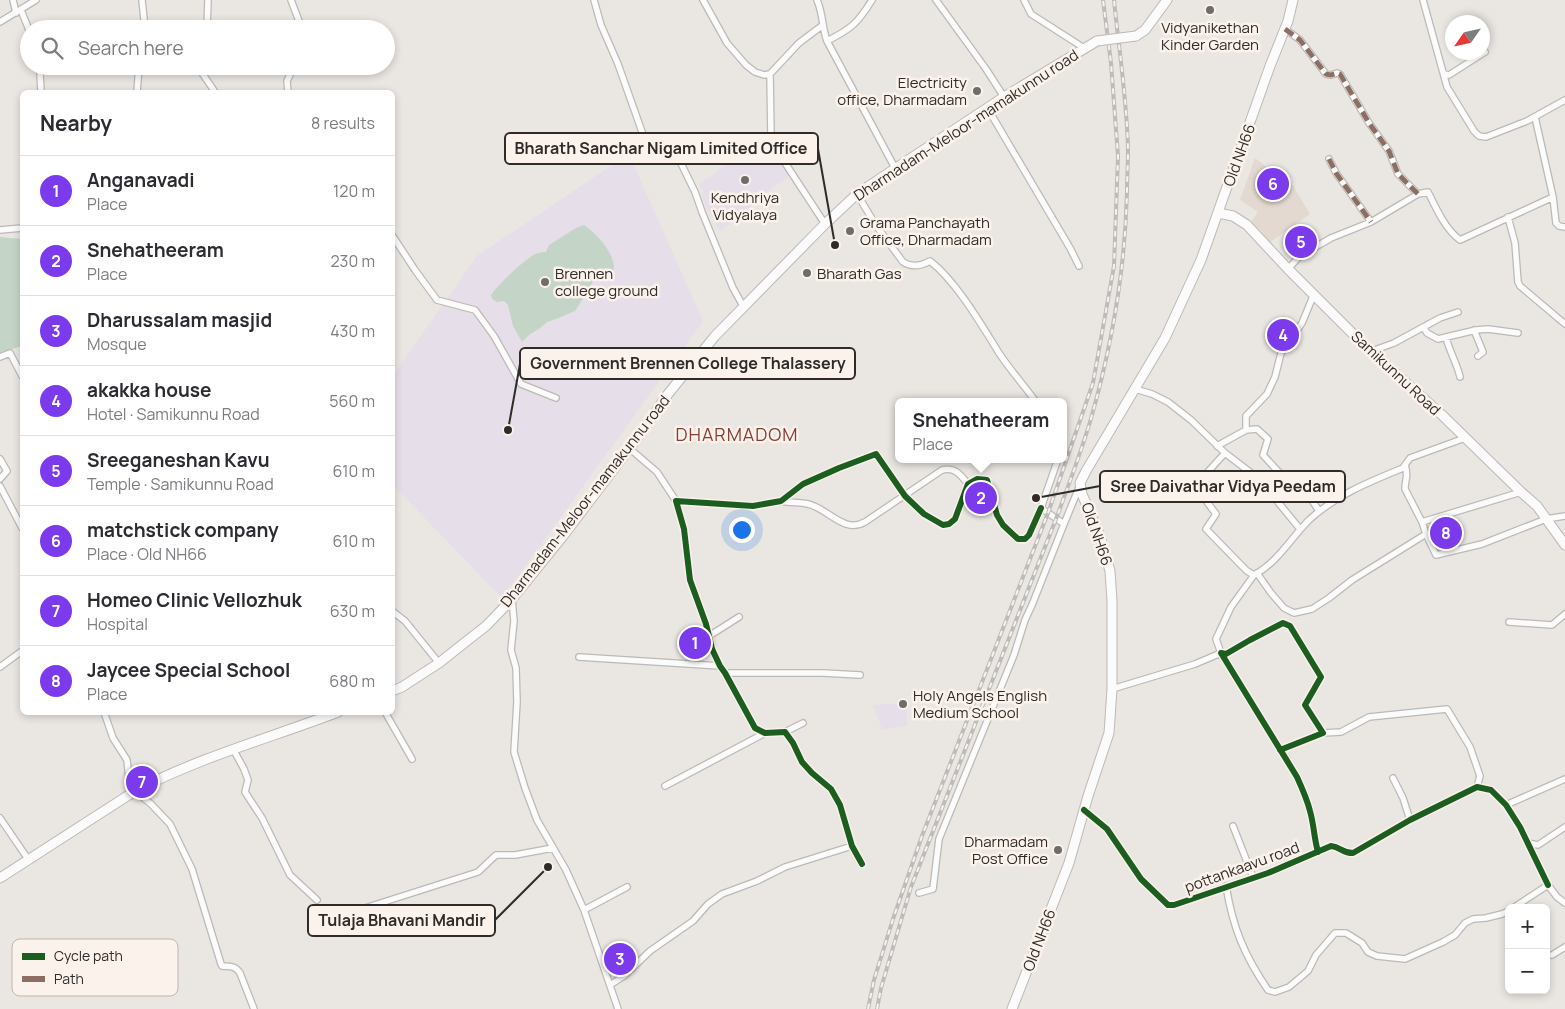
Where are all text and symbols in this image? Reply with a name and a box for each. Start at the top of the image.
marker: Vidyanikethan Kinder Garden [1204,4,1216,16]
north arrow [1445,15,1490,60]
place label: Vidyanikethan Kinder Garden [1161,17,1259,55]
search box [20,20,395,75]
icon: search [38,34,66,62]
text: Search here [78,35,184,61]
street label: Dharmadam-Meloor-mamakunnu road [850,44,1082,206]
place label: Electricity office, Dharmadam [837,72,967,110]
marker: Electricity office, Dharmadam [971,85,983,97]
text: Nearby [40,109,112,137]
text: 8 results [311,112,375,134]
street label: Old NH66 [1218,121,1260,189]
callout: Bharath Sanchar Nigam Limited Office [505,133,818,164]
text: Bharath Sanchar Nigam Limited Office [515,137,808,159]
pin: 6 [1257,165,1289,203]
text: Anganavadi [87,167,195,193]
marker: Kendhriya Vidyalaya [739,174,751,186]
text: 1 [52,180,60,202]
text: 120 m [333,180,375,202]
place label: Kendhriya Vidyalaya [711,187,779,225]
text: Place [87,193,127,215]
place label: Grama Panchayath Office, Dharmadam [860,212,992,250]
pin: 5 [1285,223,1317,261]
marker: Grama Panchayath Office, Dharmadam [844,225,856,237]
text: Snehatheeram [87,237,224,263]
text: 2 [51,250,61,272]
text: 230 m [331,250,375,272]
text: Place [87,263,127,285]
place label: Brennen college ground [555,263,658,301]
place label: Bharath Gas [817,263,902,284]
marker: Bharath Gas [801,267,813,279]
marker: Brennen college ground [539,276,551,288]
text: Dharussalam masjid [87,307,272,333]
pin: 4 [1267,316,1299,354]
text: 3 [51,320,61,342]
text: 430 m [330,320,375,342]
street label: Samikunnu Road [1347,326,1445,420]
text: Mosque [87,333,147,355]
callout: Government Brennen College Thalassery [520,348,855,379]
text: Government Brennen College Thalassery [530,352,846,374]
text: akakka house [87,377,212,403]
text: 4 [51,390,61,412]
text: 560 m [329,390,375,412]
street label: Dharmadam-Meloor-mamakunnu road [495,391,675,611]
popup [895,398,1067,463]
text: Hotel · Samikunnu Road [87,403,260,425]
text: Snehatheeram [913,407,1049,433]
district label: DHARMADOM [676,422,798,446]
text: Place [913,433,953,455]
text: Sreeganeshan Kavu [87,447,270,473]
text: 5 [51,460,61,482]
text: 610 m [333,460,375,482]
callout: Sree Daivathar Vidya Peedam [1100,471,1345,502]
text: Temple · Samikunnu Road [87,473,274,495]
text: Sree Daivathar Vidya Peedam [1110,475,1336,497]
pin: 2 [965,479,997,517]
street label: Old NH66 [1076,500,1118,568]
pin: 8 [1430,514,1462,552]
text: matchstick company [87,517,279,543]
your location [729,517,755,543]
text: 6 [51,530,61,552]
text: 610 m [333,530,375,552]
text: Place · Old NH66 [87,543,207,565]
text: Homeo Clinic Vellozhuk [87,587,302,613]
text: 7 [52,600,60,622]
text: 630 m [330,600,375,622]
text: Hospital [87,613,148,635]
pin: 1 [679,624,711,662]
text: Jaycee Special School [87,657,290,683]
text: 8 [51,670,61,692]
text: 680 m [329,670,375,692]
text: Place [87,683,127,705]
place label: Holy Angels English Medium School [913,685,1047,723]
marker: Holy Angels English Medium School [897,698,909,710]
pin: 7 [126,763,158,801]
place label: Dharmadam Post Office [964,831,1048,869]
street label: pottankaavu road [1182,836,1302,898]
marker: Dharmadam Post Office [1052,844,1064,856]
map controls [1505,904,1550,994]
button: + [1505,904,1550,949]
callout: Tulaja Bhavani Mandir [308,905,495,936]
street label: Old NH66 [1017,906,1061,974]
text: Tulaja Bhavani Mandir [318,909,486,931]
legend [12,939,178,996]
pin: 3 [604,940,636,978]
text: Cycle path [54,946,123,965]
button: − [1505,949,1550,994]
text: Path [54,969,84,988]

